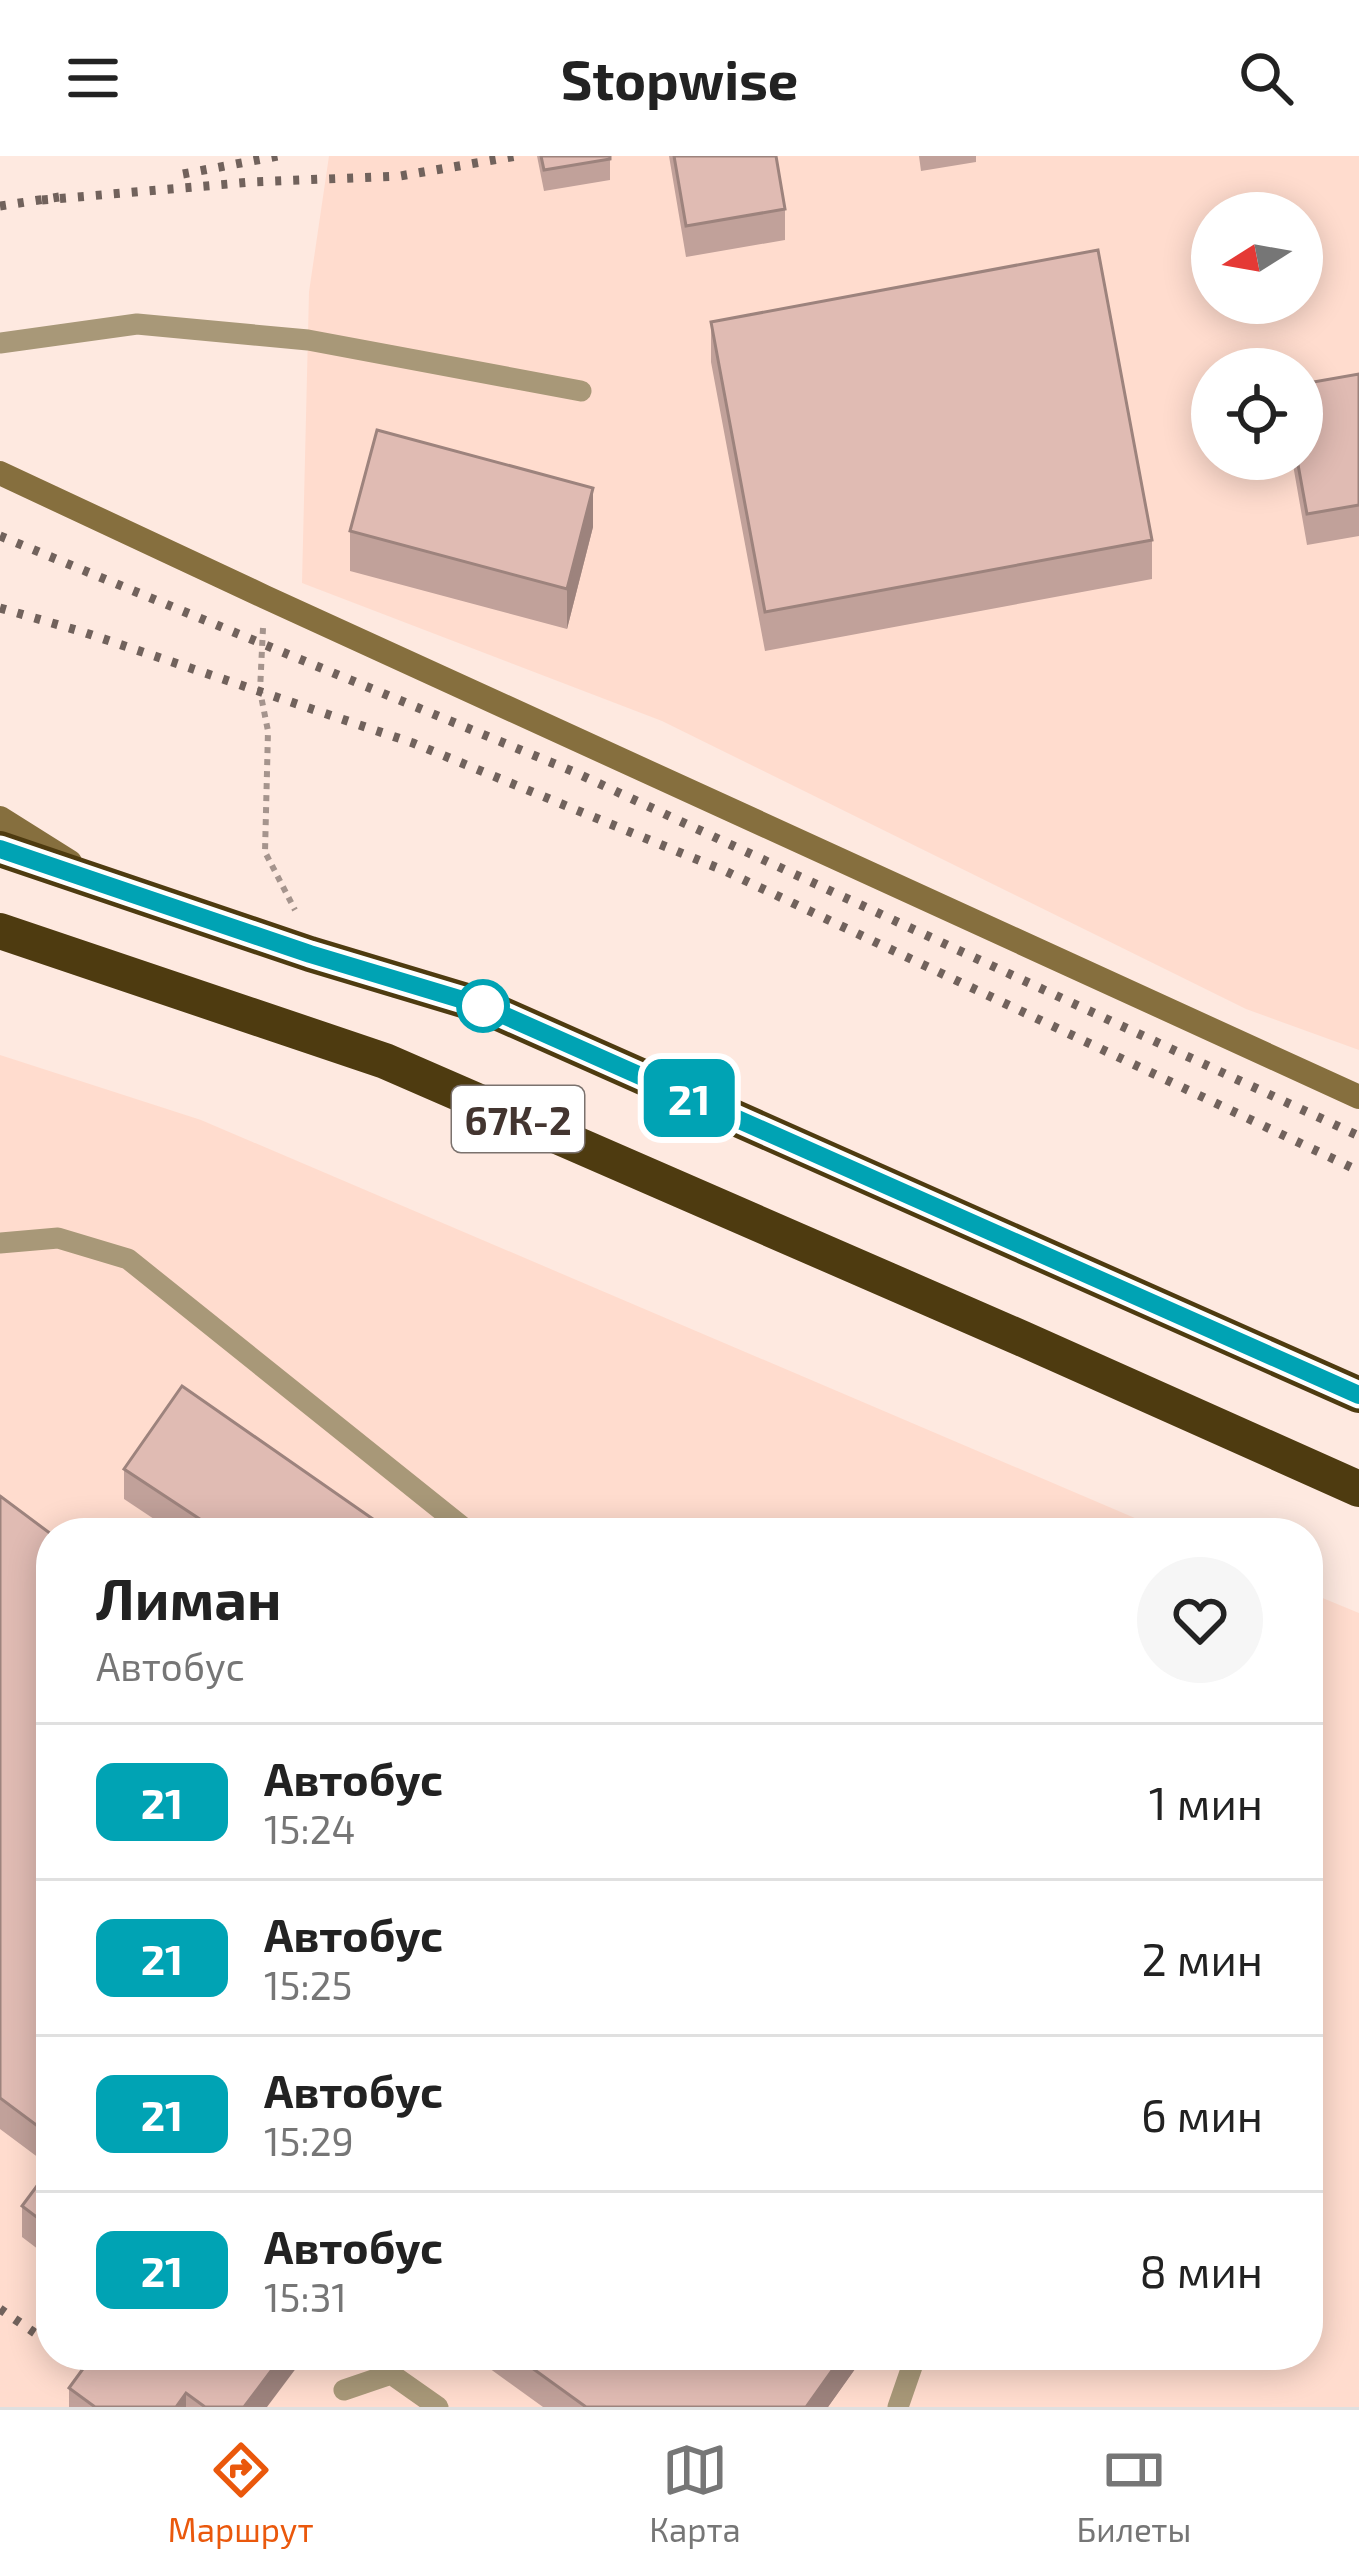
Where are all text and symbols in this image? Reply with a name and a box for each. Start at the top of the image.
icon: menu [60,45,126,111]
icon: search [1233,45,1299,111]
text: Stopwise [561,46,798,111]
north arrow [1191,192,1323,324]
map controls [1191,192,1323,480]
button: locate [1191,348,1323,480]
unlabelled marker [458,981,508,1031]
line badge: 21 [635,1059,743,1137]
text: 21 [668,1073,710,1123]
road number: 67К-2 [452,1086,584,1152]
button: heart [1137,1557,1263,1683]
text: Лиман [96,1563,281,1631]
text: Автобус [96,1642,245,1689]
text: Автобус [264,1751,443,1805]
text: 1 мин [1149,1775,1263,1829]
text: 21 [141,1777,183,1827]
text: 15:24 [264,1805,356,1852]
text: Автобус [264,1907,443,1961]
text: 2 мин [1141,1931,1263,1985]
text: 21 [141,1933,183,1983]
text: 15:25 [264,1961,352,2008]
text: Автобус [264,2063,443,2117]
text: 6 мин [1141,2087,1263,2141]
text: 21 [141,2089,183,2139]
text: 15:29 [264,2117,354,2164]
text: Автобус [264,2219,443,2273]
text: 8 мин [1139,2243,1263,2297]
text: 21 [141,2245,183,2295]
text: 15:31 [264,2273,347,2320]
tab: Маршрут [168,2437,314,2549]
tab: Карта [649,2437,741,2549]
tab: Билеты [1076,2437,1191,2549]

